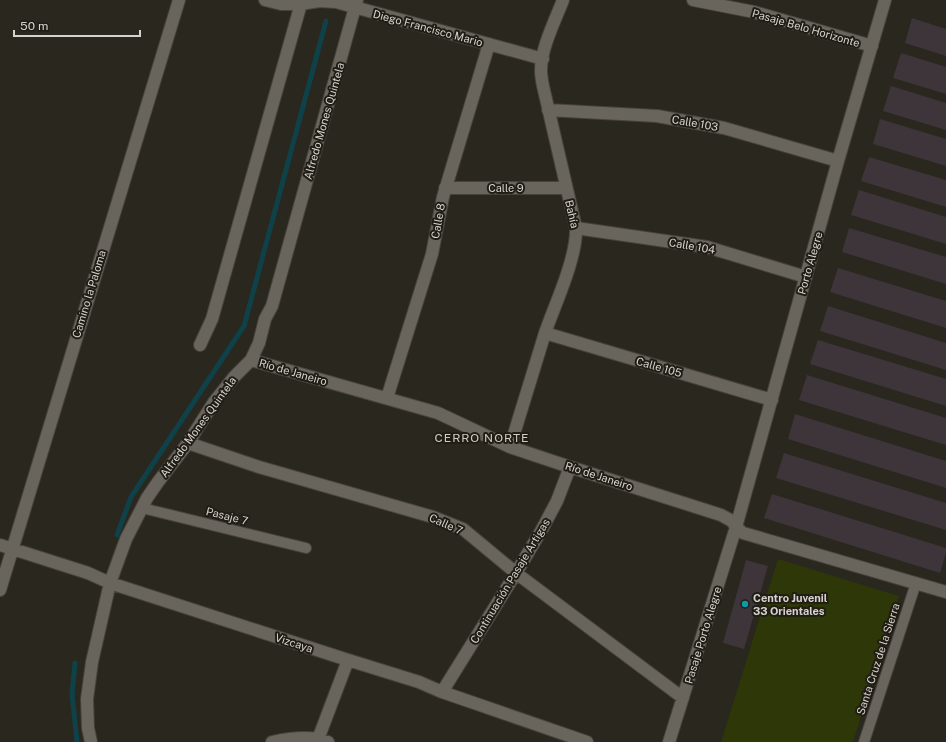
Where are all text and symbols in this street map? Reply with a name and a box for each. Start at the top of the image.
street label: Pasaje Belo Horizonte [751,7,861,49]
street label: Diego Francisco Mario [372,8,484,48]
scale bar [14,12,140,38]
text: 50 m [20,19,48,33]
street label: Alfredo Mones Quintela [302,61,346,181]
street label: Calle 103 [671,113,719,133]
street label: Calle 9 [488,182,524,194]
street label: Bahía [563,199,581,229]
street label: Calle 8 [429,202,447,240]
street label: Porto Alegre [795,230,825,296]
street label: Calle 104 [668,236,716,256]
street label: Camino la Paloma [70,249,108,339]
street label: Calle 105 [635,355,683,379]
street label: Río de Janeiro [258,357,328,387]
street label: Alfredo Mones Quintela [158,375,238,479]
district label: CERRO NORTE [434,431,530,445]
street label: Río de Janeiro [564,459,634,493]
street label: Pasaje 7 [205,505,250,527]
street label: Calle 7 [427,511,465,537]
street label: Continuación Pasaje Artigas [468,516,552,645]
street label: Pasaje Porto Alegre [683,585,723,685]
place label: Centro Juvenil 33 Orientales [753,592,828,617]
marker: Centro Juvenil 33 Orientales [740,599,750,609]
street label: Santa Cruz de la Sierra [854,602,902,716]
street label: Vizcaya [274,631,314,655]

